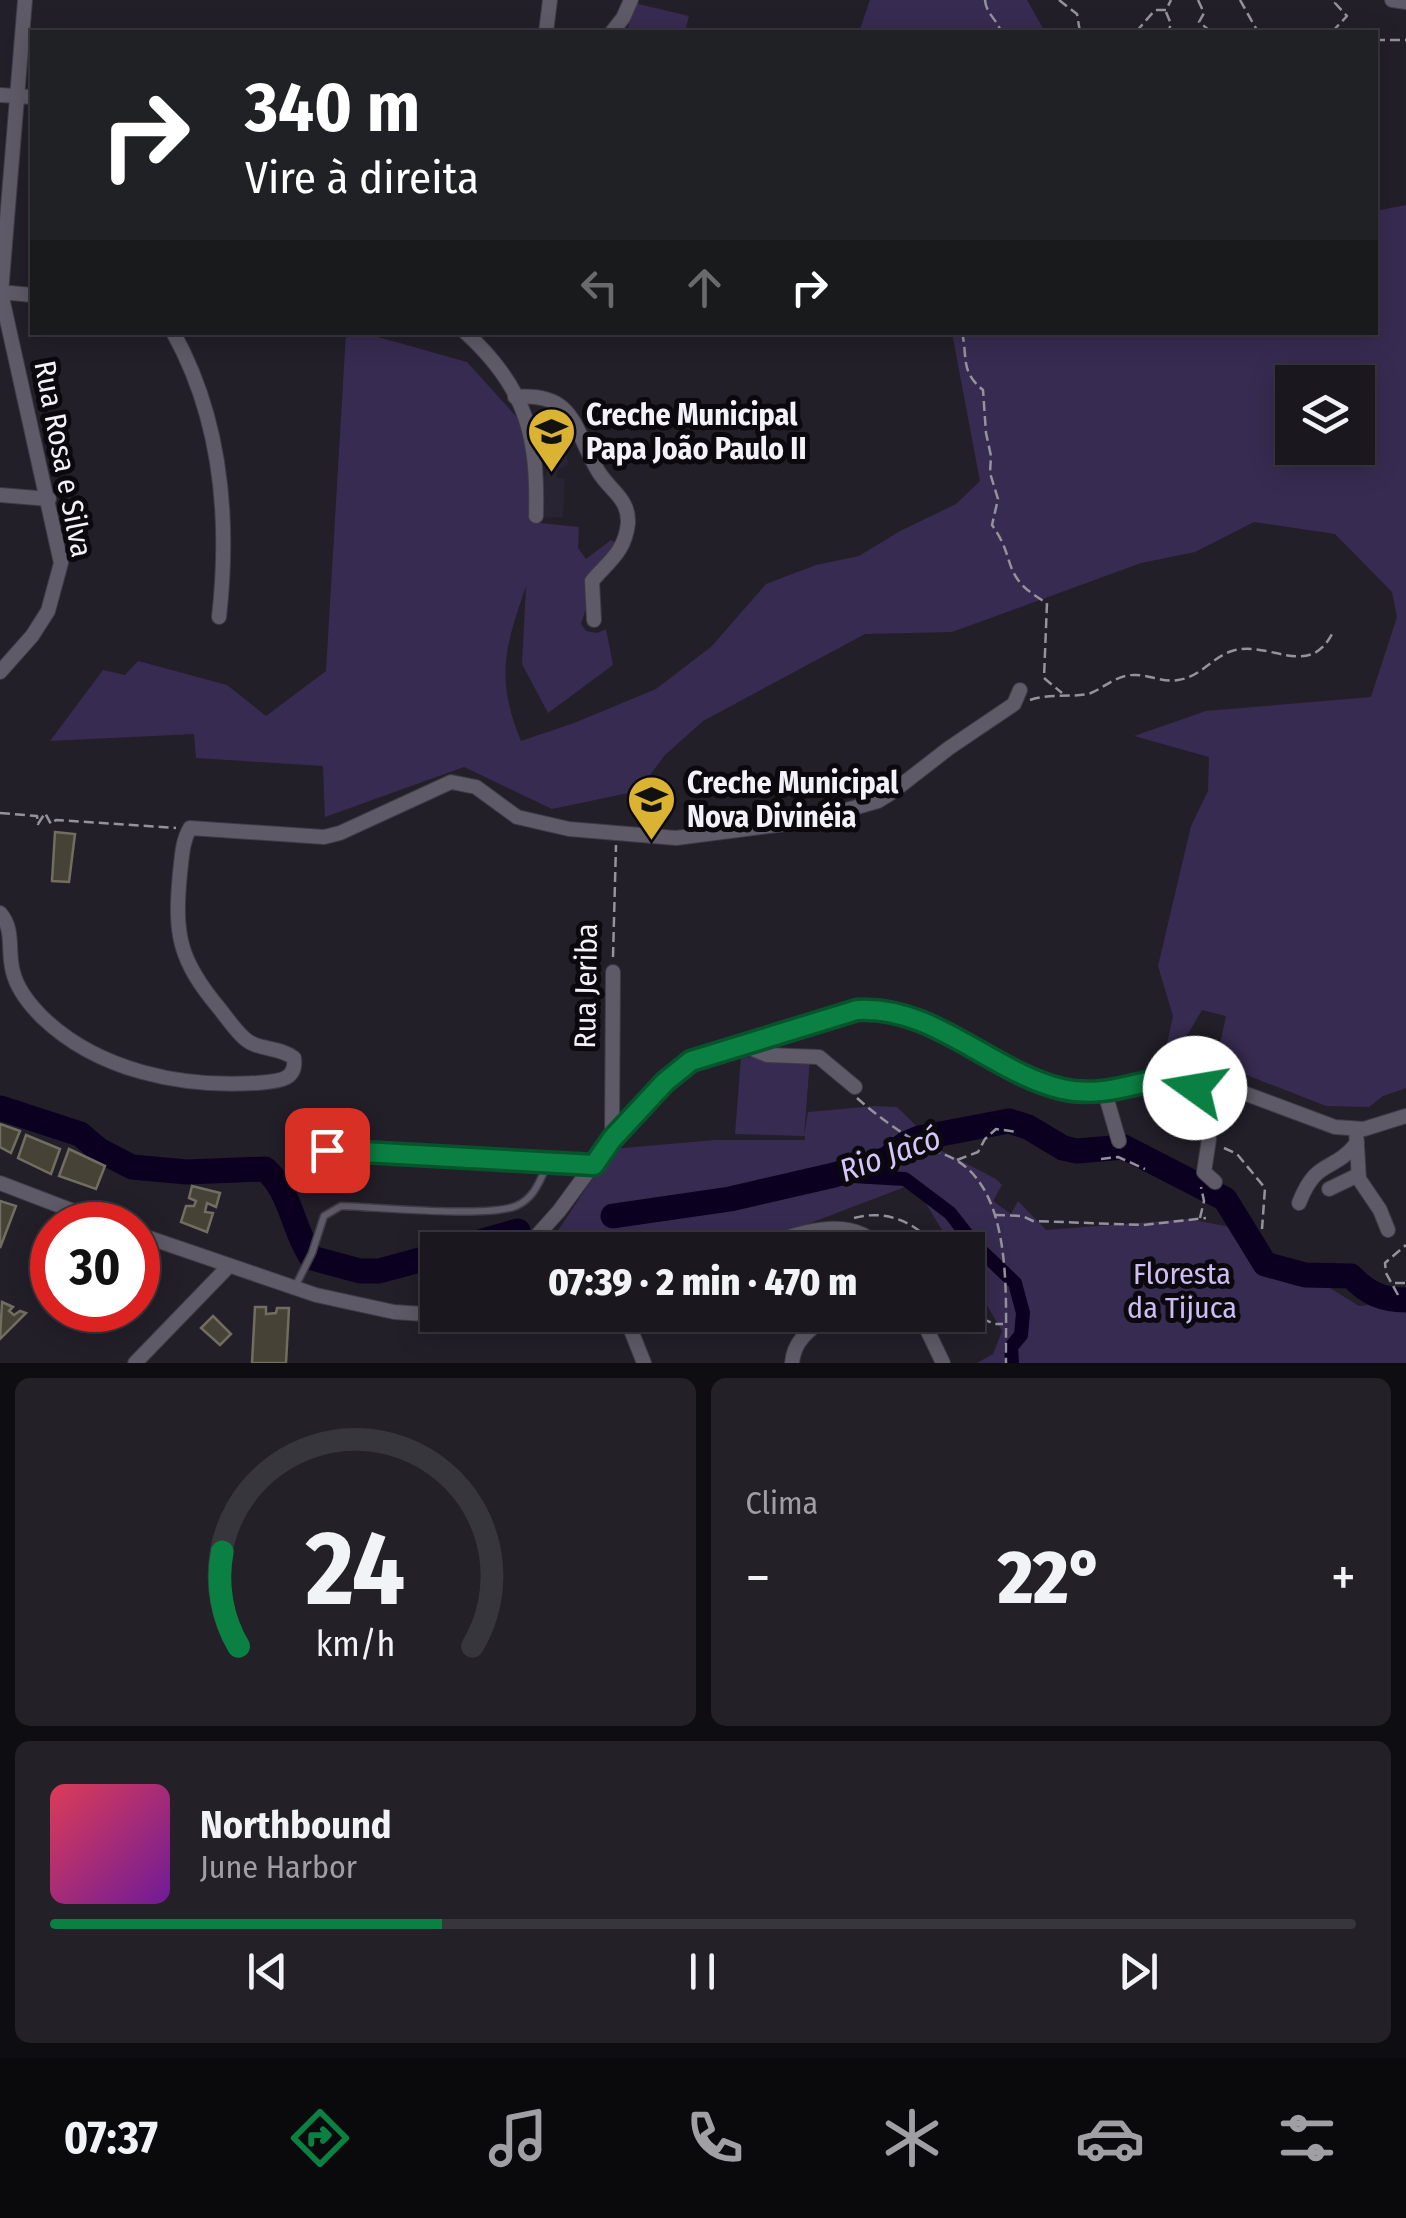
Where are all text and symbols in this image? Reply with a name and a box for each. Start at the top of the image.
text: 340 m [245,66,420,150]
icon: right [80,70,210,200]
text: Vire à direita [245,151,479,205]
icon: left [572,260,627,315]
icon: ahead [677,260,732,315]
icon: right [782,260,837,315]
street label: Rua Rosa e Silva [26,358,100,560]
map controls [1275,365,1375,465]
button: layers [1275,365,1375,465]
place label: Creche Municipal Papa João Paulo II [586,397,807,467]
school or university icon: Creche Municipal Papa João Paulo II [525,406,577,474]
place label: Creche Municipal Nova Divinéia [687,765,899,835]
school or university icon: Creche Municipal Nova Divinéia [626,774,678,842]
street label: Rua Jeriba [567,923,605,1049]
position arrow [1143,1036,1247,1140]
pin [285,1108,370,1193]
water label: Rio Jacó [834,1118,946,1190]
icon: arrive [300,1123,355,1178]
speed limit sign: 30 [30,1202,160,1332]
park label: Floresta da Tijuca [1127,1256,1237,1326]
text: 07:39 · 2 min · 470 m [548,1259,857,1305]
text: Clima [746,1484,818,1522]
text: 24 [304,1507,405,1632]
text: 22° [998,1533,1103,1623]
text: − [746,1545,770,1611]
text: + [1331,1545,1356,1611]
text: km/h [315,1623,395,1665]
text: Northbound [200,1802,392,1848]
text: June Harbor [200,1848,357,1886]
icon: previous [240,1944,295,1999]
icon: pause [675,1944,730,1999]
icon: next [1111,1944,1166,1999]
icon: directions [285,2103,355,2173]
icon: music [483,2103,553,2173]
icon: phone [680,2103,750,2173]
icon: climate [877,2103,947,2173]
icon: car [1075,2103,1145,2173]
icon: filters [1272,2103,1342,2173]
text: 07:37 [64,2111,158,2165]

